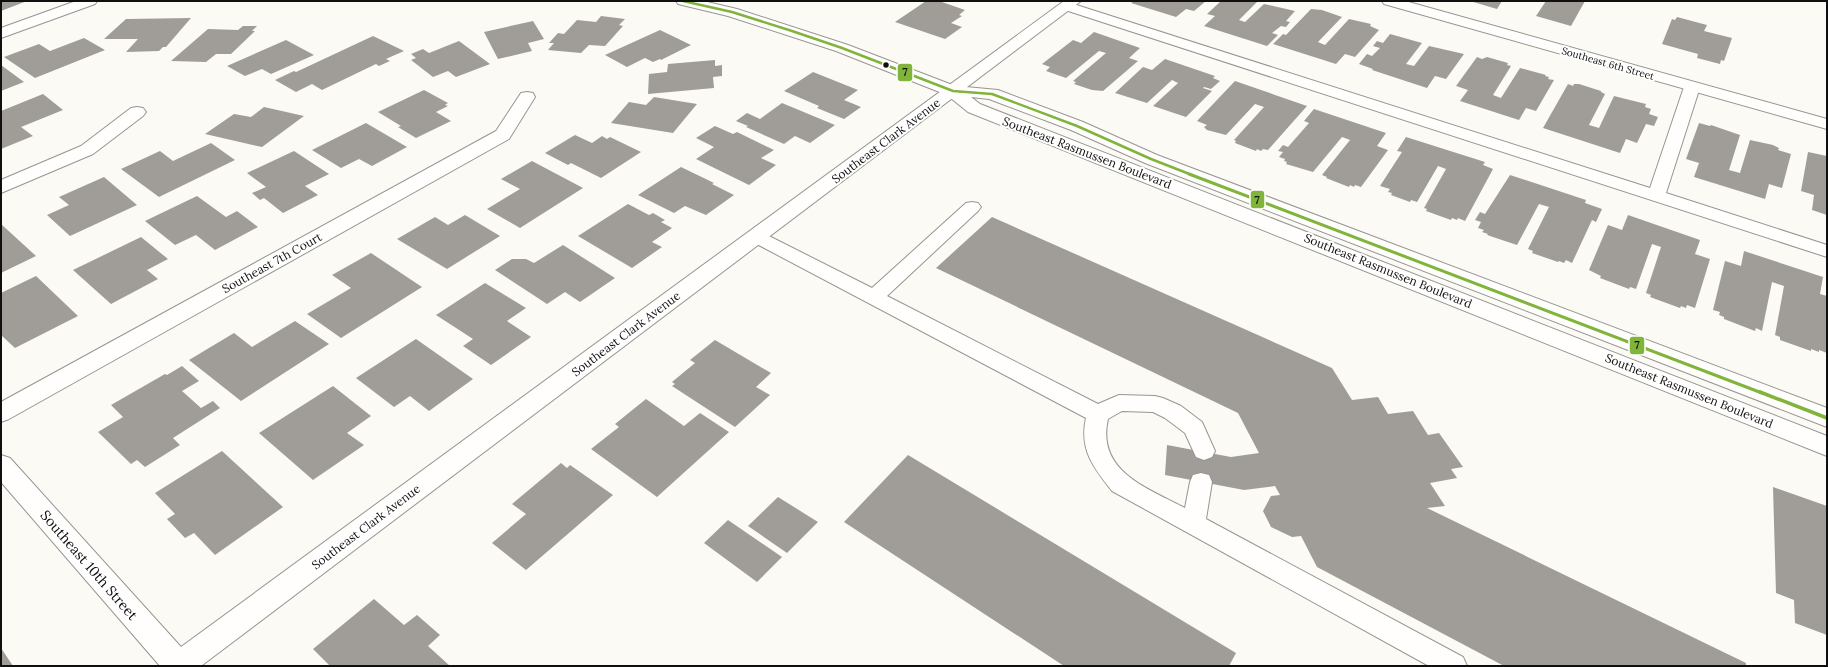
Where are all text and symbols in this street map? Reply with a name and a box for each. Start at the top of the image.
street label: Southeast 6th Street [1560,44,1656,83]
unlabelled marker [881,60,891,70]
line badge: 7 [897,63,913,82]
text: 7 [902,65,908,79]
street label: Southeast Clark Avenue [828,95,943,186]
street label: Southeast Rasmussen Boulevard [1001,113,1174,192]
line badge: 7 [1250,190,1265,209]
text: 7 [1254,193,1260,207]
street label: Southeast 7th Court [219,229,325,296]
street label: Southeast Rasmussen Boulevard [1302,230,1474,311]
street label: Southeast Clark Avenue [568,288,683,379]
line badge: 7 [1629,336,1645,355]
text: 7 [1634,338,1640,352]
street label: Southeast Rasmussen Boulevard [1603,350,1775,431]
street label: Southeast Clark Avenue [308,481,423,572]
street label: Southeast 10th Street [36,506,142,624]

